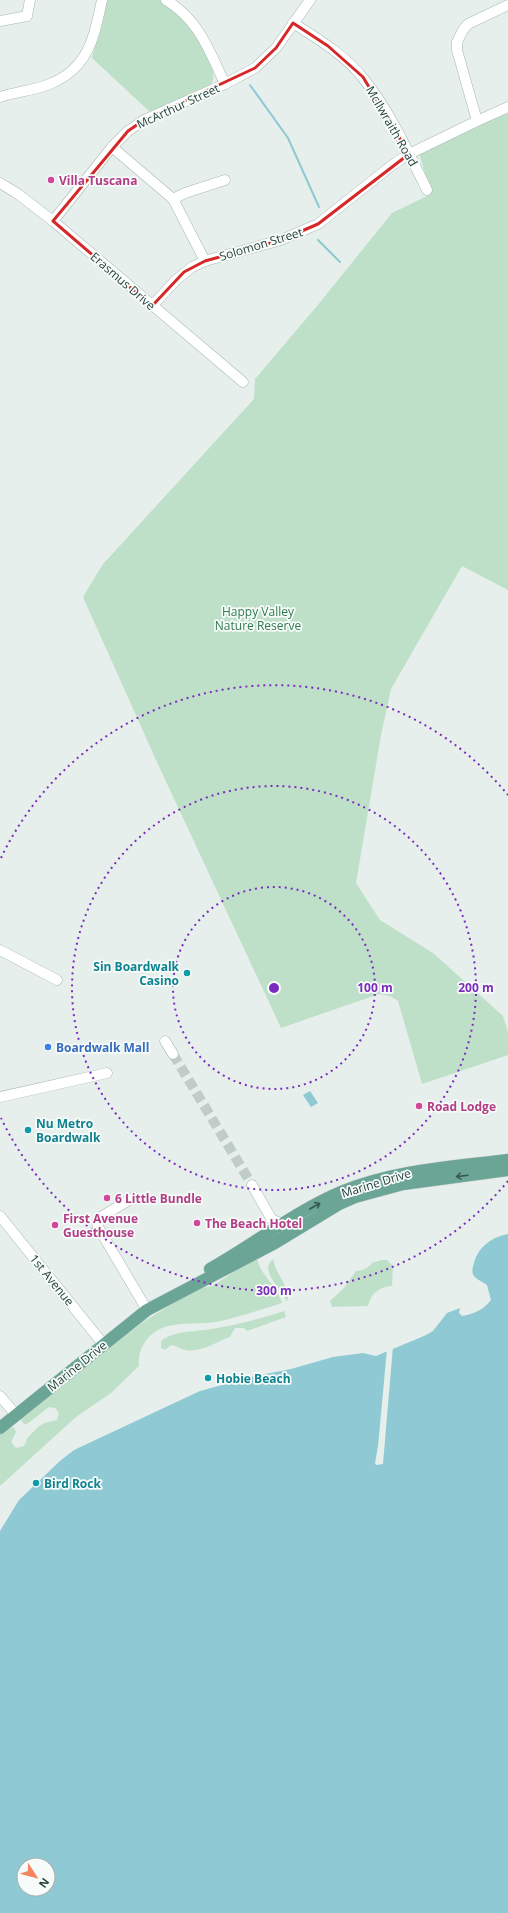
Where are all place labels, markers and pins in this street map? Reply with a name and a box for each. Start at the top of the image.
place label: Villa Tuscana [59,172,138,189]
marker: Villa Tuscana [46,175,56,185]
place label: Sin Boardwalk Casino [93,958,180,989]
marker: Sin Boardwalk Casino [182,968,192,978]
centre of rings [267,981,281,995]
place label: Boardwalk Mall [56,1039,149,1056]
marker: Boardwalk Mall [43,1042,53,1052]
place label: Road Lodge [427,1098,496,1115]
marker: Road Lodge [414,1101,424,1111]
place label: Nu Metro Boardwalk [36,1115,101,1146]
marker: Nu Metro Boardwalk [23,1125,33,1135]
place label: 6 Little Bundle [115,1190,202,1207]
marker: 6 Little Bundle [102,1193,112,1203]
place label: First Avenue Guesthouse [63,1210,138,1241]
place label: The Beach Hotel [205,1215,302,1232]
marker: The Beach Hotel [192,1218,202,1228]
marker: First Avenue Guesthouse [50,1220,60,1230]
place label: Hobie Beach [216,1370,291,1387]
marker: Hobie Beach [203,1373,213,1383]
place label: Bird Rock [44,1475,101,1492]
marker: Bird Rock [31,1478,41,1488]

